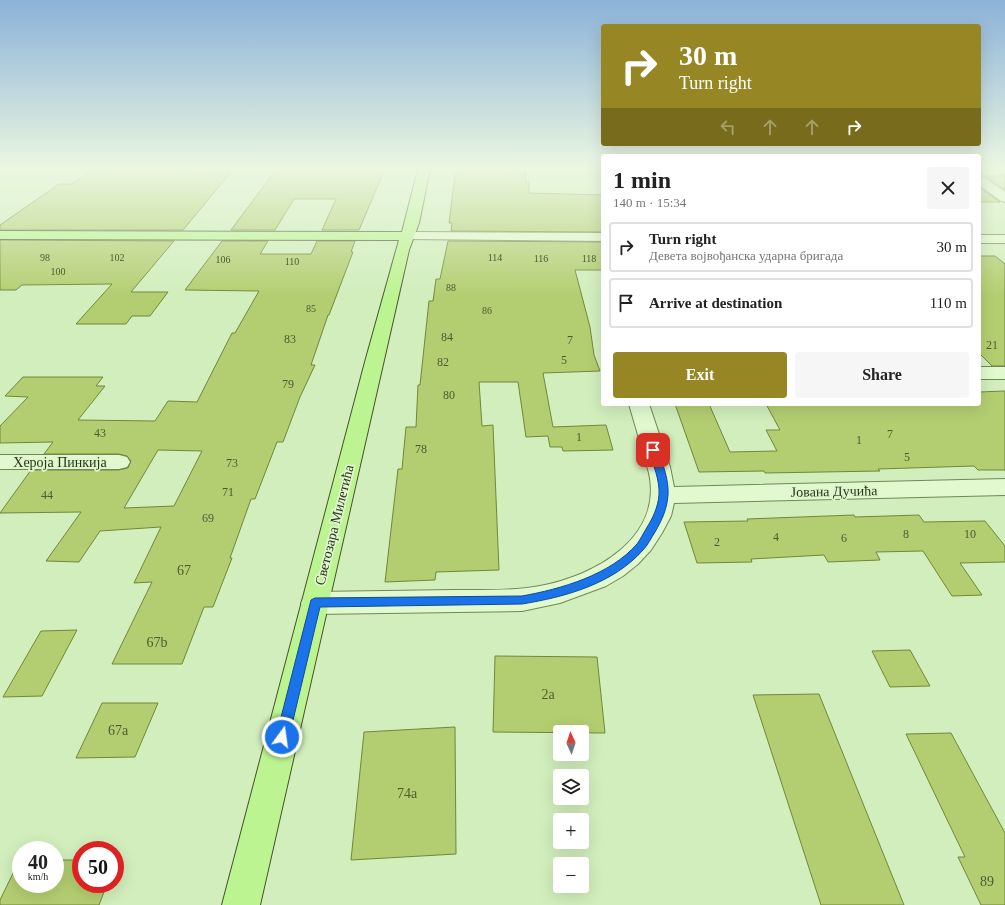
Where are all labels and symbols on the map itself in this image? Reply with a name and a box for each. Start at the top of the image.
house number: 98 [40,252,50,263]
house number: 102 [110,252,125,263]
house number: 114 [488,252,502,263]
house number: 116 [534,253,548,264]
house number: 118 [582,253,596,264]
house number: 106 [216,254,231,265]
house number: 110 [285,256,299,267]
house number: 100 [51,266,66,277]
house number: 88 [446,282,456,293]
house number: 85 [306,303,316,314]
house number: 86 [482,305,492,316]
house number: 84 [441,330,453,344]
house number: 83 [284,332,296,346]
house number: 7 [567,333,573,347]
house number: 21 [986,338,998,352]
house number: 5 [561,353,567,367]
house number: 82 [437,355,449,369]
house number: 79 [282,377,294,391]
house number: 80 [443,388,455,402]
house number: 43 [94,426,106,440]
house number: 7 [887,427,893,441]
house number: 1 [576,430,582,444]
pin [636,433,670,467]
house number: 1 [856,433,862,447]
house number: 78 [415,442,427,456]
house number: 5 [904,450,910,464]
street label: Хероја Пинкија [13,455,107,470]
house number: 73 [226,456,238,470]
street label: Светозара Милетића [312,463,357,587]
street label: Јована Дучића [791,483,878,500]
house number: 71 [222,485,234,499]
house number: 44 [41,488,53,502]
house number: 69 [202,511,214,525]
house number: 8 [903,527,909,541]
house number: 10 [964,527,976,541]
house number: 4 [773,530,779,544]
house number: 6 [841,531,847,545]
house number: 2 [714,535,720,549]
house number: 67 [177,563,191,578]
house number: 67b [147,635,168,650]
house number: 2a [541,687,555,702]
position arrow [261,716,303,758]
house number: 67a [108,723,129,738]
north arrow [553,725,589,761]
house number: 74a [397,786,418,801]
speed limit sign: 50 [72,841,124,893]
house number: 89 [980,874,994,889]

